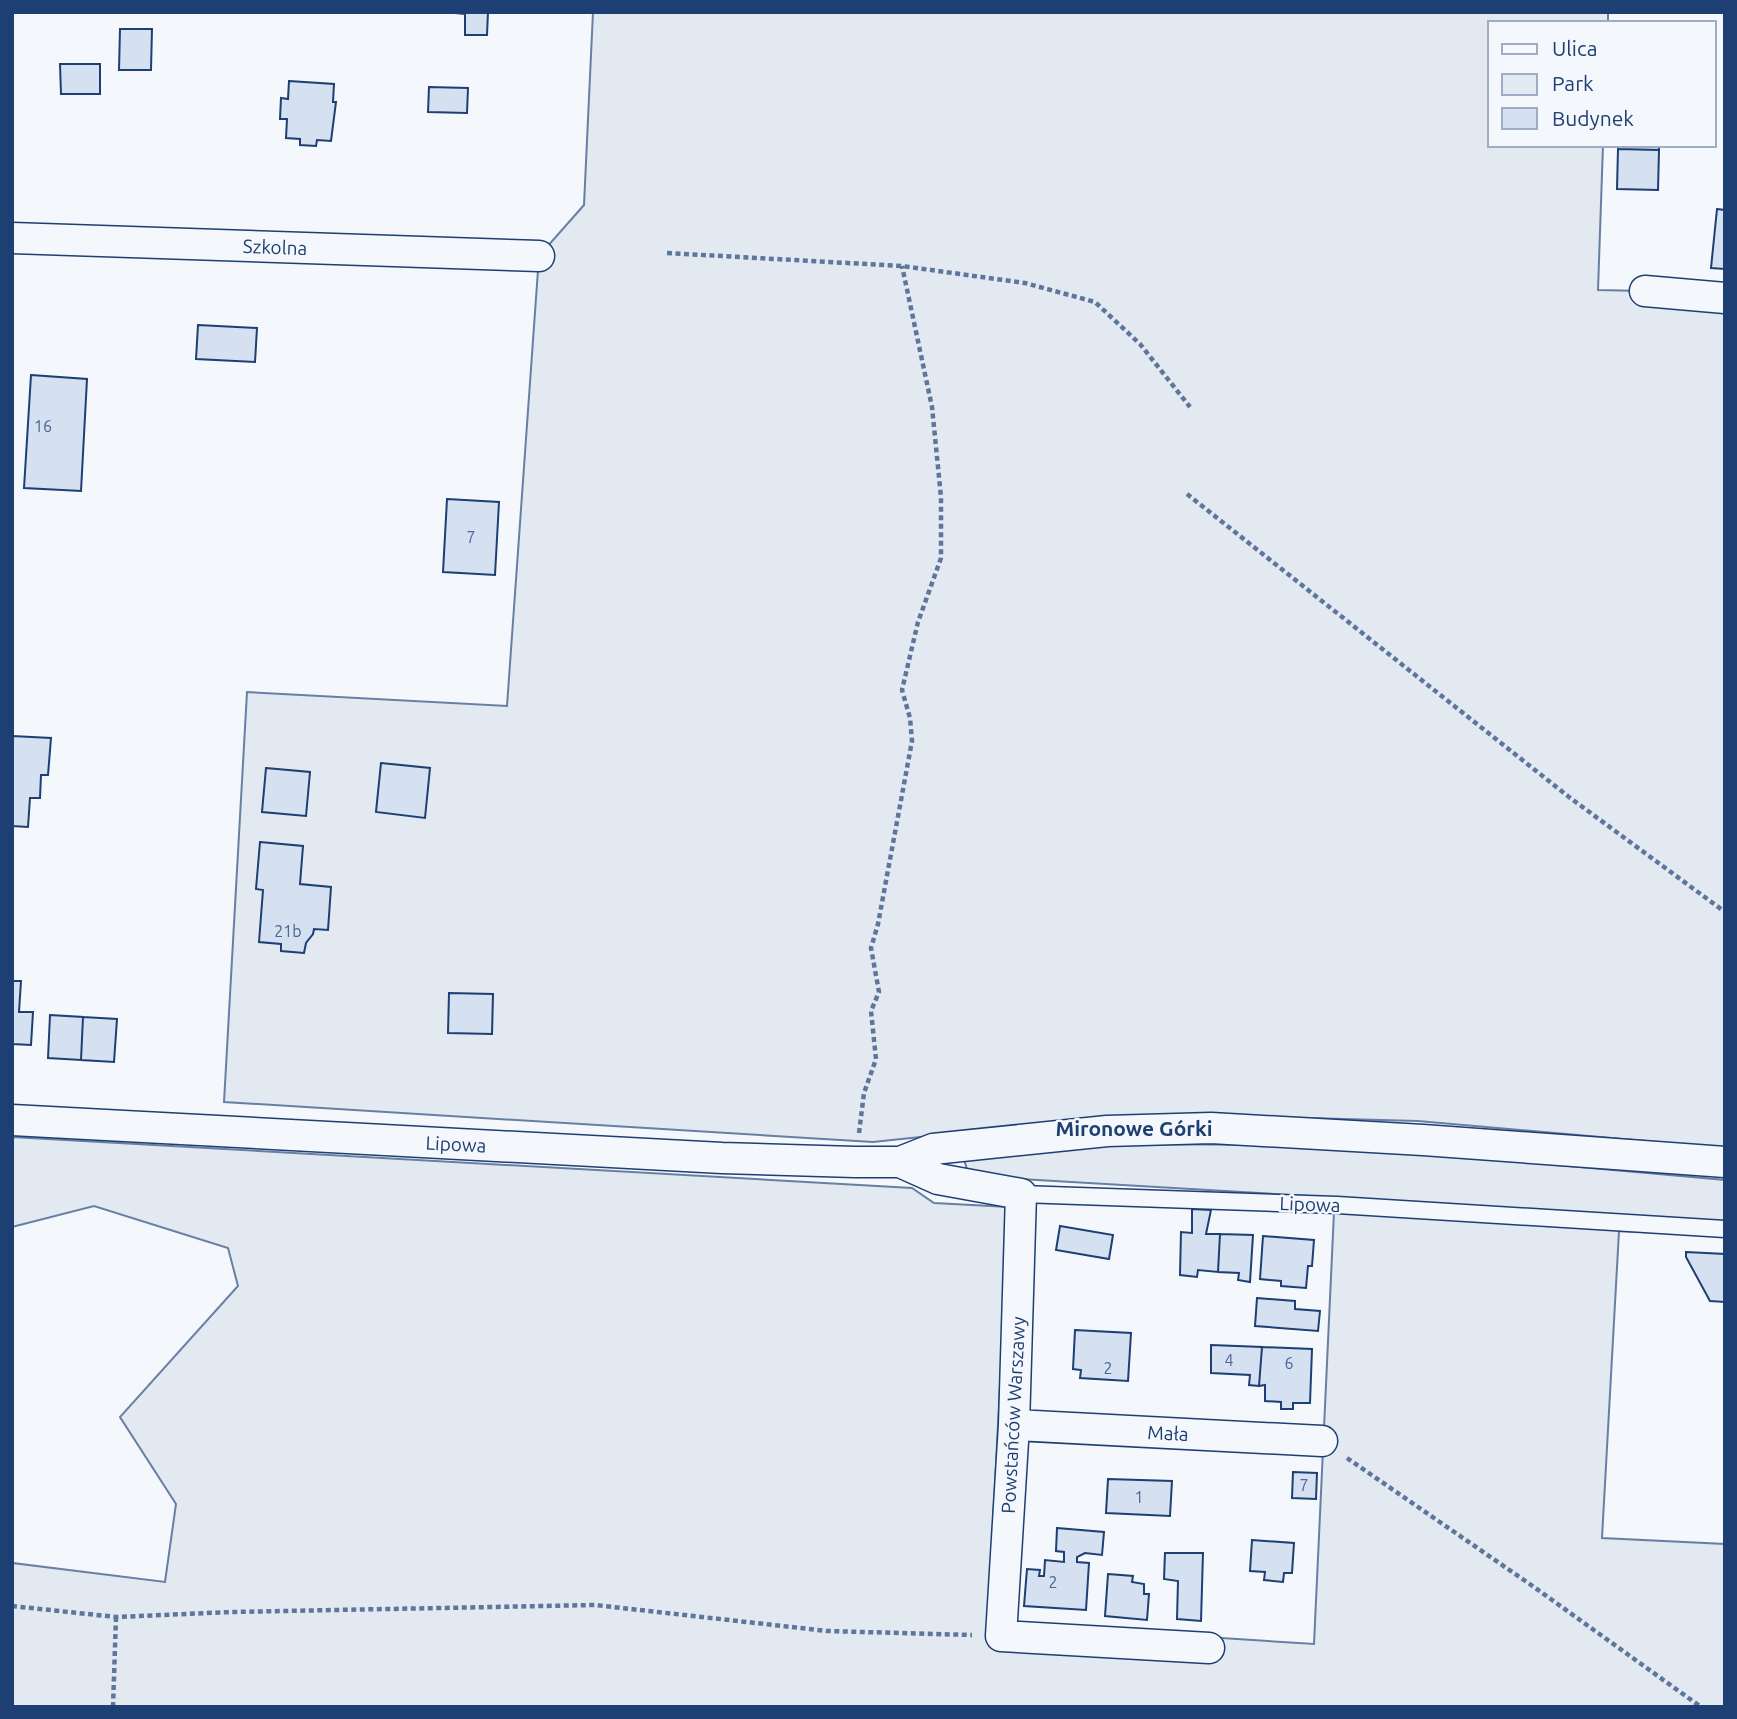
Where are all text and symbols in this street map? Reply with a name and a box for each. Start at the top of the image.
legend [1488,21,1716,147]
text: Ulica [1552,36,1597,60]
text: Park [1552,71,1594,95]
text: Budynek [1552,106,1634,130]
street label: Szkolna [242,235,308,259]
house number: 16 [34,417,52,435]
house number: 7 [466,528,476,546]
house number: 21b [274,922,302,940]
district label: Mironowe Górki [1055,1116,1213,1140]
street label: Lipowa [425,1131,487,1157]
street label: Lipowa [1279,1192,1341,1216]
street label: Powstańców Warszawy [997,1316,1029,1514]
house number: 4 [1224,1351,1234,1369]
house number: 6 [1284,1354,1294,1372]
house number: 2 [1103,1359,1113,1377]
street label: Mała [1147,1421,1189,1445]
house number: 7 [1299,1476,1309,1494]
house number: 1 [1134,1488,1144,1506]
house number: 2 [1048,1573,1058,1591]

